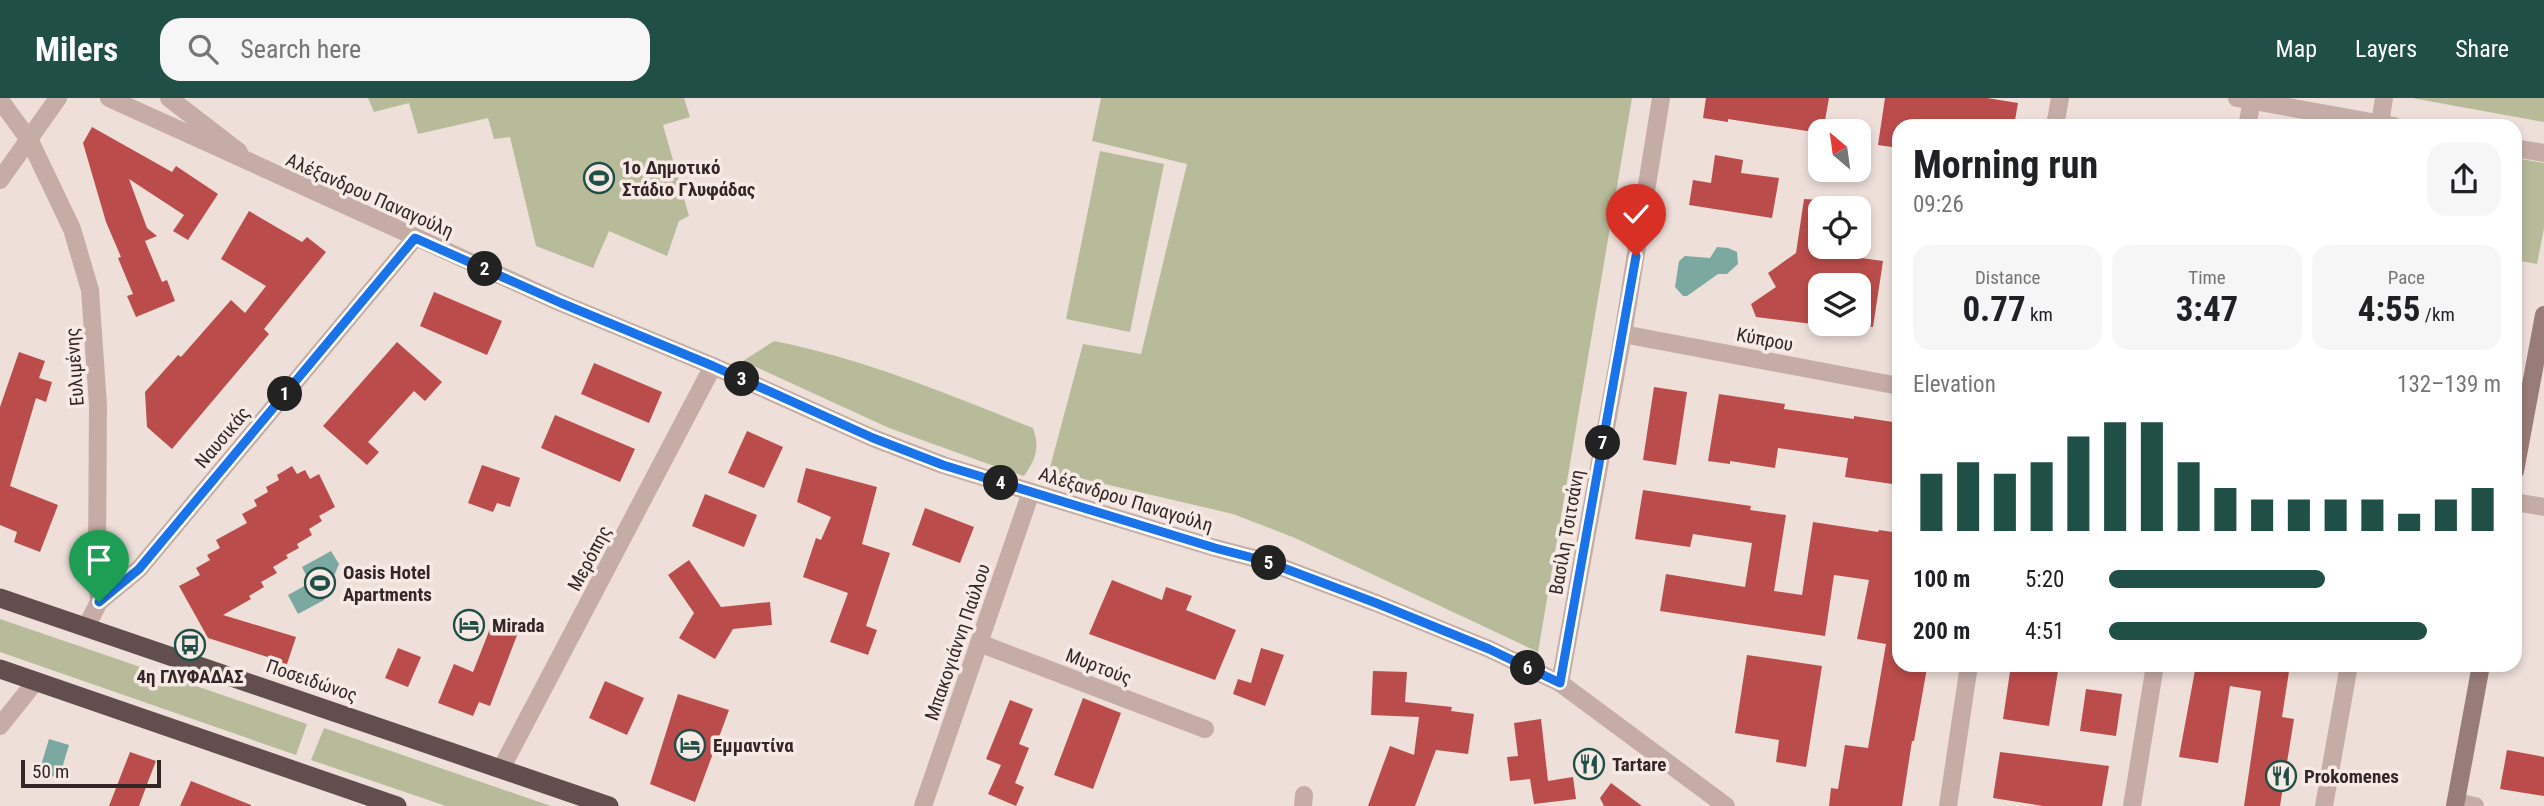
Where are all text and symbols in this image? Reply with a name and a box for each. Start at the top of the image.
search box [160,18,650,81]
text: Milers [35,30,118,69]
icon: search [184,30,222,68]
text: Search here [240,34,361,64]
text: Map [2276,35,2317,63]
text: Layers [2355,35,2417,63]
text: Share [2455,35,2509,63]
north arrow [1808,119,1871,182]
map controls [1808,119,1871,336]
button: share [2427,142,2501,216]
text: Morning run [1913,143,2098,187]
street label: Αλέξανδρου Παναγούλη [282,148,457,243]
place label: 1ο Δημοτικό Στάδιο Γλυφάδας [622,156,756,201]
sports icon: 1ο Δημοτικό Στάδιο Γλυφάδας [582,161,616,195]
pin [1606,184,1666,256]
text: 09:26 [1913,191,1964,218]
icon: check [1617,195,1655,233]
button: locate [1808,196,1871,259]
pin: 2 [468,252,503,286]
text: 2 [480,257,489,280]
text: Distance [1975,266,2040,289]
text: Time [2188,266,2226,289]
text: Pace [2388,266,2425,289]
button: layers [1808,273,1871,336]
text: 0.77 [1962,289,2026,330]
text: 3:47 [2176,289,2238,330]
text: 4:55 [2358,289,2421,330]
text: km [2026,303,2053,326]
text: /km [2421,303,2455,326]
street label: Κύπρου [1735,323,1795,356]
street label: Ευλιμένης [60,327,89,407]
pin: 3 [724,362,760,396]
text: 3 [737,367,746,390]
text: Elevation [1913,371,1996,398]
text: 132–139 m [2397,371,2501,398]
pin: 1 [268,376,302,412]
text: 1 [280,382,289,405]
street label: Ναυσικάς [190,402,255,473]
pin: 7 [1586,426,1620,460]
text: 7 [1598,431,1607,454]
street label: Αλέξανδρου Παναγούλη [1036,462,1216,537]
pin: 4 [984,466,1018,500]
street label: Βασίλη Τσιτσάνη [1544,468,1589,596]
text: 4 [996,471,1005,494]
street label: Μερόπης [563,522,616,595]
pin [69,530,129,602]
icon: arrive [80,541,118,579]
pin: 5 [1252,546,1286,580]
text: 5 [1264,551,1273,574]
place label: Oasis Hotel Apartments [343,561,432,606]
street label: Μπακογιάννη Παύλου [920,561,995,724]
sports icon: Oasis Hotel Apartments [303,566,337,600]
text: 100 m [1913,566,1970,593]
text: 5:20 [2025,566,2064,593]
hotel icon: Mirada [452,608,486,642]
place label: Mirada [492,614,545,637]
text: 200 m [1913,618,1970,645]
text: 4:51 [2025,618,2064,645]
bus stop icon: 4η ΓΛΥΦΑΔΑΣ [173,628,207,662]
street label: Μυρτούς [1062,643,1135,690]
pin: 6 [1510,650,1546,686]
street label: Ποσειδώνος [263,654,360,707]
text: 6 [1523,656,1532,679]
place label: 4η ΓΛΥΦΑΔΑΣ [137,665,243,688]
hotel icon: Εμμαντίνα [673,728,707,762]
place label: Εμμαντίνα [713,734,794,757]
restaurant icon: Tartare [1572,747,1606,781]
place label: Tartare [1612,753,1666,776]
scale bar [21,757,161,789]
restaurant icon: Prokomenes [2264,759,2298,793]
text: 50 m [32,760,69,783]
place label: Prokomenes [2304,765,2399,788]

